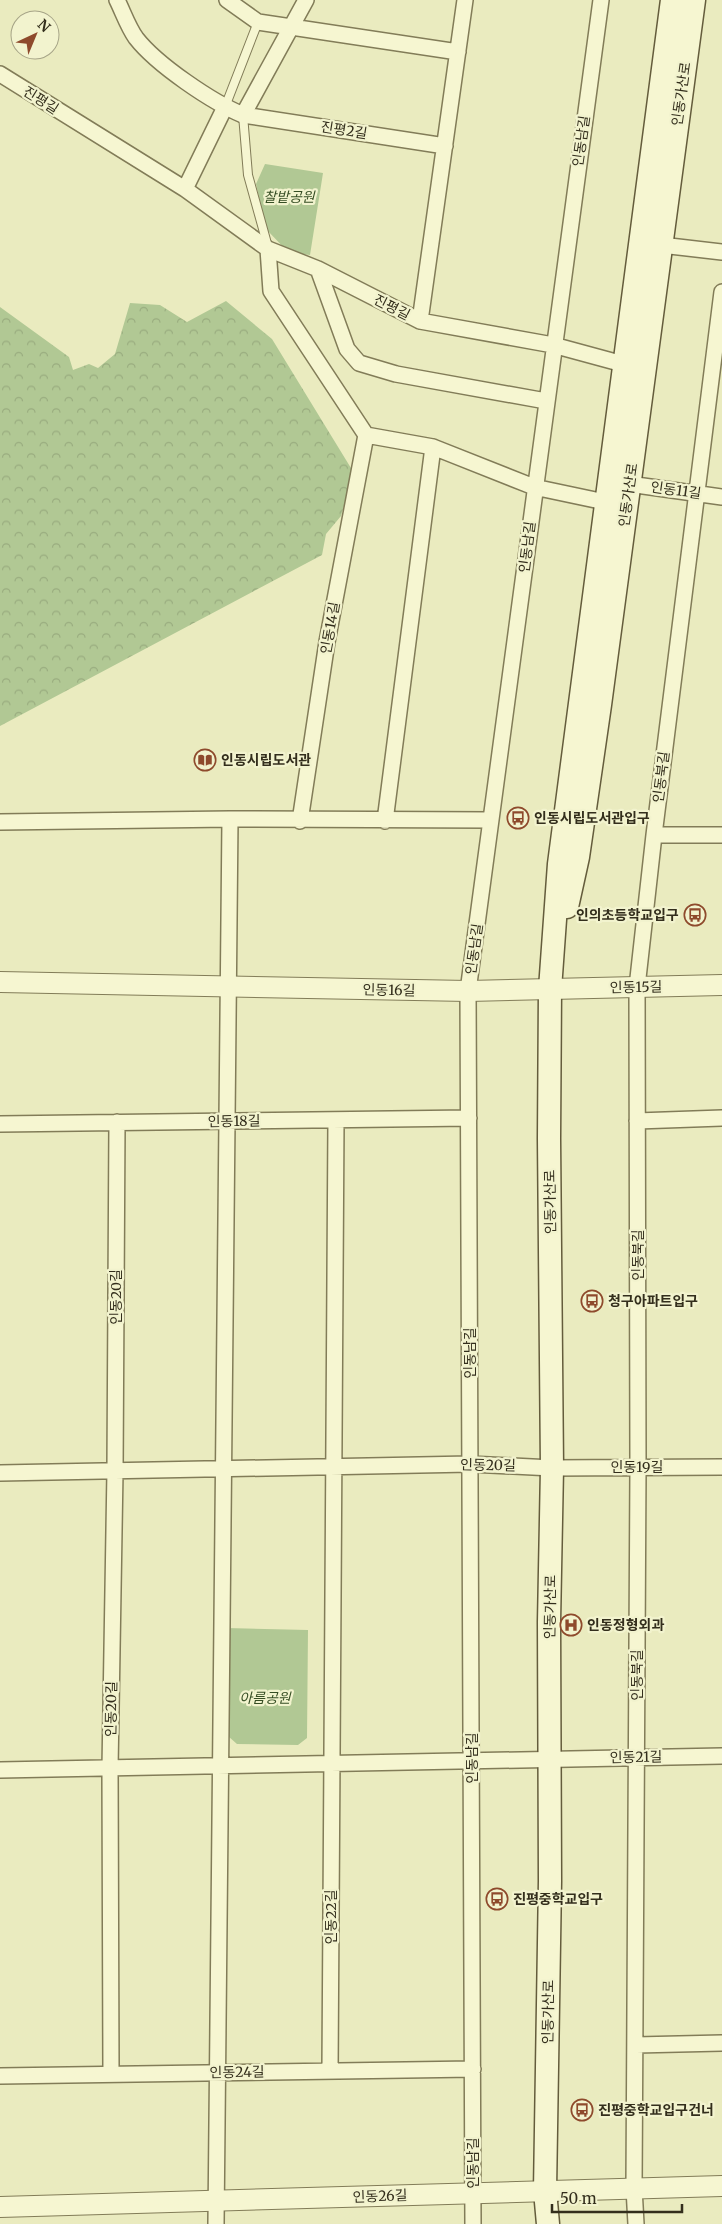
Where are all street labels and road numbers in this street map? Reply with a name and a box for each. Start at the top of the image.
street label: 인동가산로 [668,61,694,127]
street label: 진평길 [20,82,62,118]
street label: 인동남길 [569,114,593,168]
street label: 진평2길 [319,117,369,143]
street label: 진평길 [371,290,413,324]
street label: 인동가산로 [615,462,641,528]
street label: 인동11길 [650,478,702,502]
street label: 인동남길 [515,520,539,574]
street label: 인동14길 [317,600,343,656]
street label: 인동북길 [649,750,673,804]
street label: 인동남길 [462,922,486,976]
street label: 인동15길 [609,978,663,996]
street label: 인동16길 [362,981,416,999]
street label: 인동18길 [207,1112,261,1130]
street label: 인동가산로 [540,1170,560,1234]
street label: 인동북길 [629,1229,647,1281]
street label: 인동20길 [107,1269,125,1325]
street label: 인동남길 [461,1327,479,1379]
street label: 인동20길 [460,1456,516,1474]
street label: 인동19길 [611,1458,663,1476]
street label: 인동가산로 [540,1575,560,1639]
street label: 인동북길 [628,1649,646,1701]
street label: 인동20길 [102,1681,120,1737]
street label: 인동남길 [463,1732,481,1784]
street label: 인동21길 [609,1748,663,1766]
street label: 인동22길 [322,1889,340,1945]
street label: 인동가산로 [538,1980,558,2044]
street label: 인동24길 [209,2063,265,2081]
street label: 인동남길 [464,2137,482,2189]
street label: 인동26길 [352,2186,408,2206]

